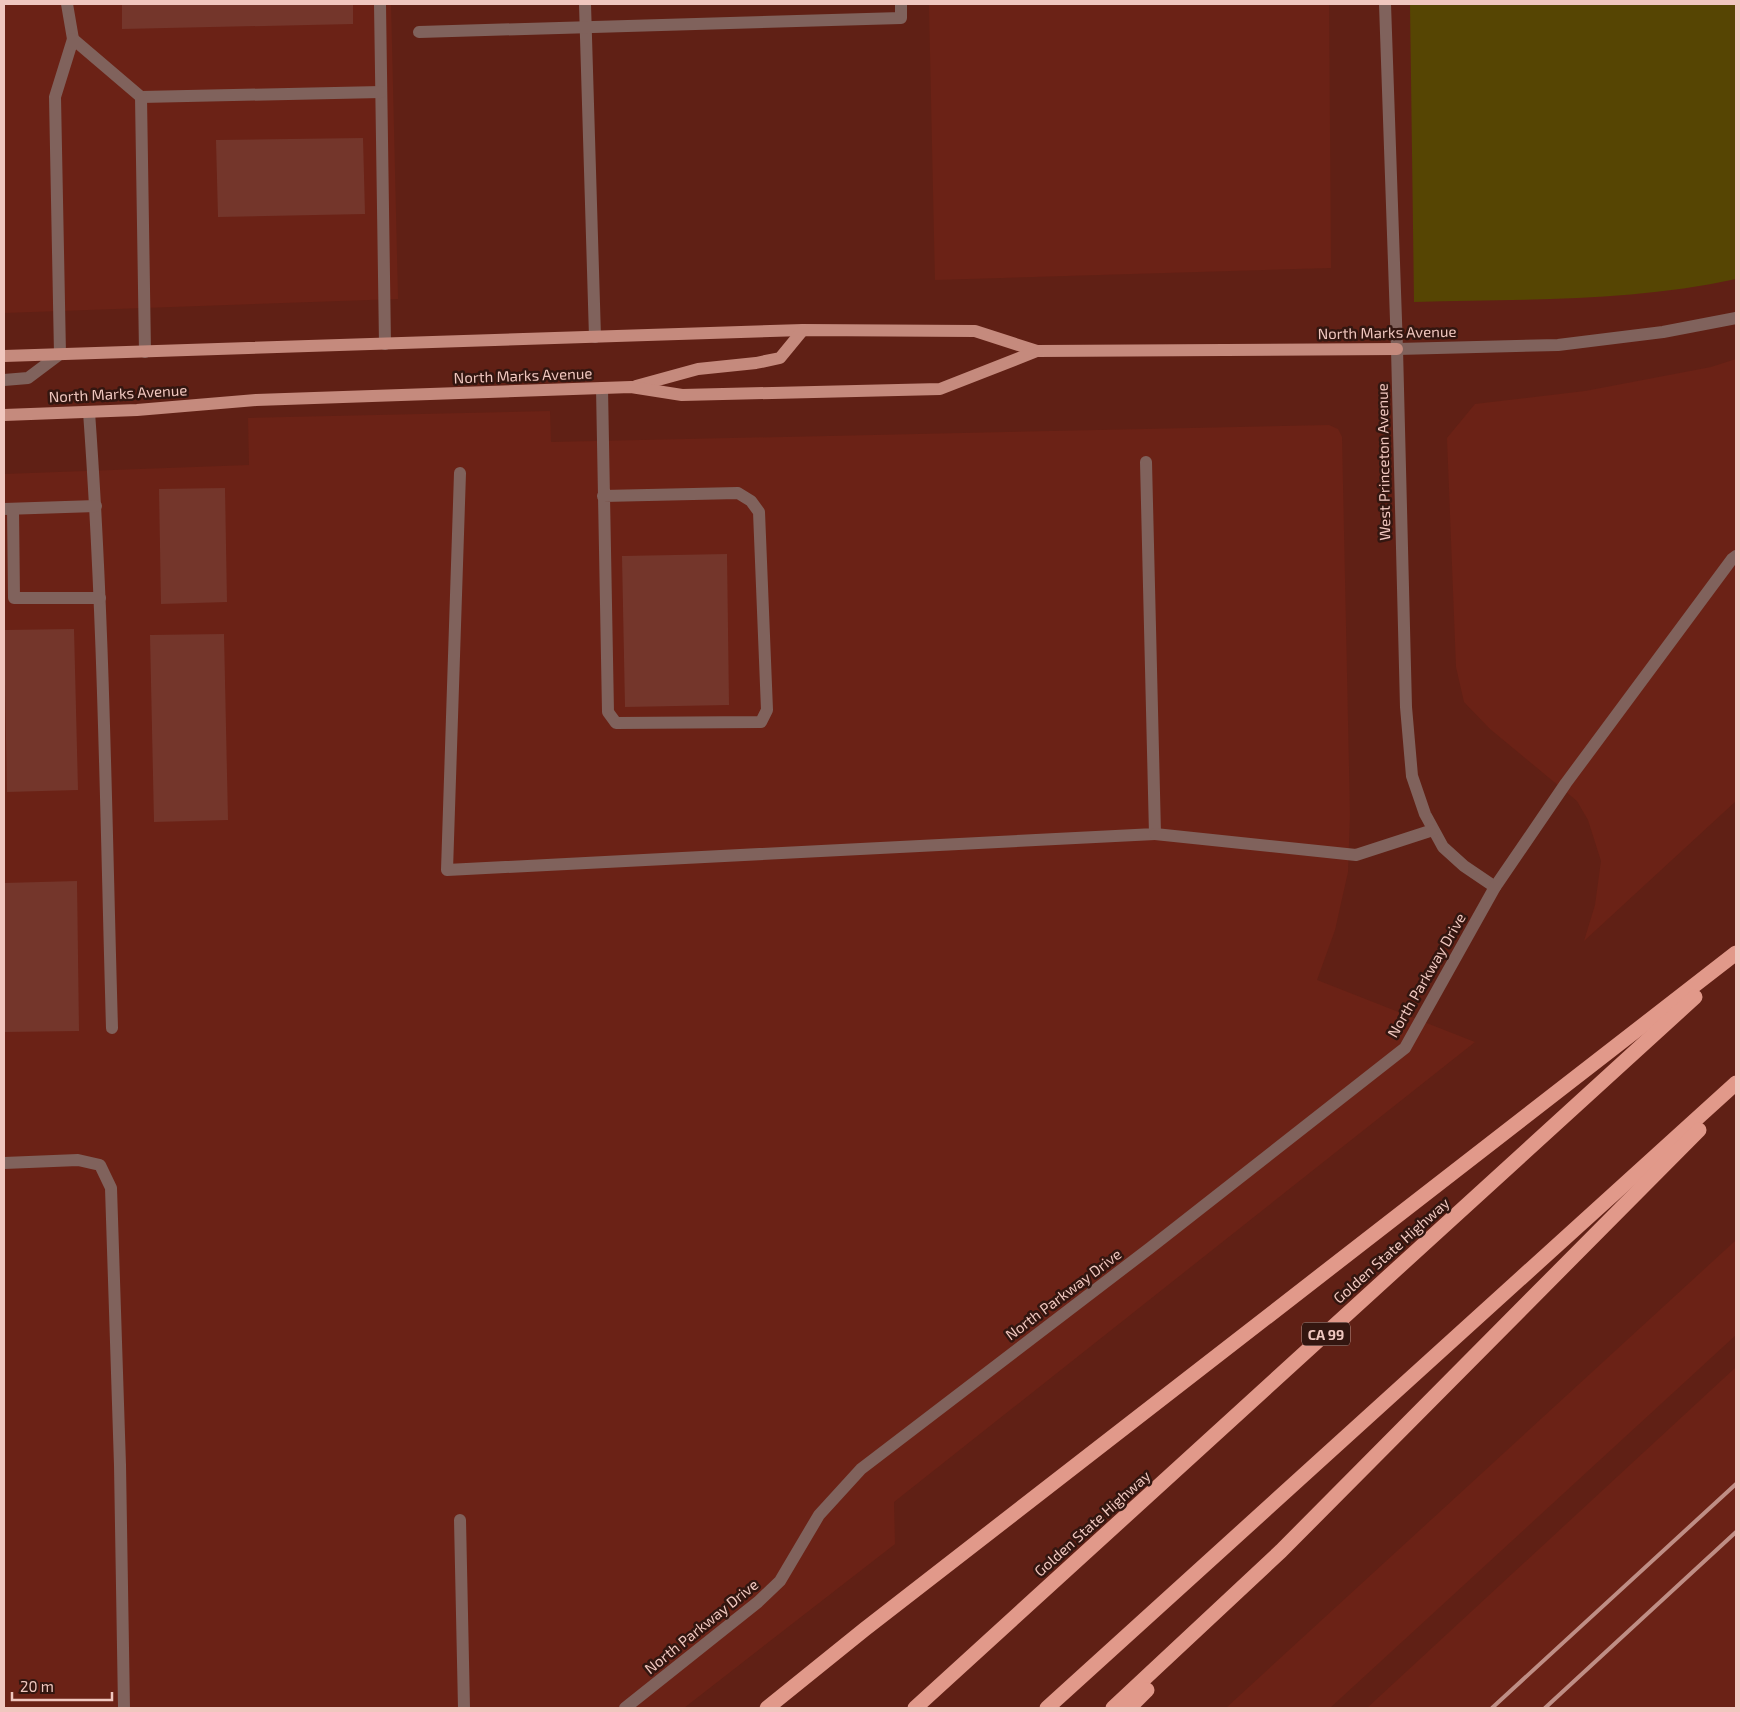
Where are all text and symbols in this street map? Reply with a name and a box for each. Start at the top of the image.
street label: North Marks Avenue [1317,322,1457,342]
street label: North Marks Avenue [453,364,593,386]
street label: North Marks Avenue [48,380,188,406]
street label: West Princeton Avenue [1373,383,1393,541]
street label: North Parkway Drive [1383,910,1469,1040]
street label: Golden State Highway [1329,1193,1453,1307]
street label: North Parkway Drive [1001,1244,1125,1344]
road number: CA 99 [1302,1322,1350,1346]
street label: Golden State Highway [1030,1466,1154,1580]
street label: North Parkway Drive [641,1575,761,1677]
scale bar [12,1670,112,1702]
text: 20 m [20,1677,54,1695]

